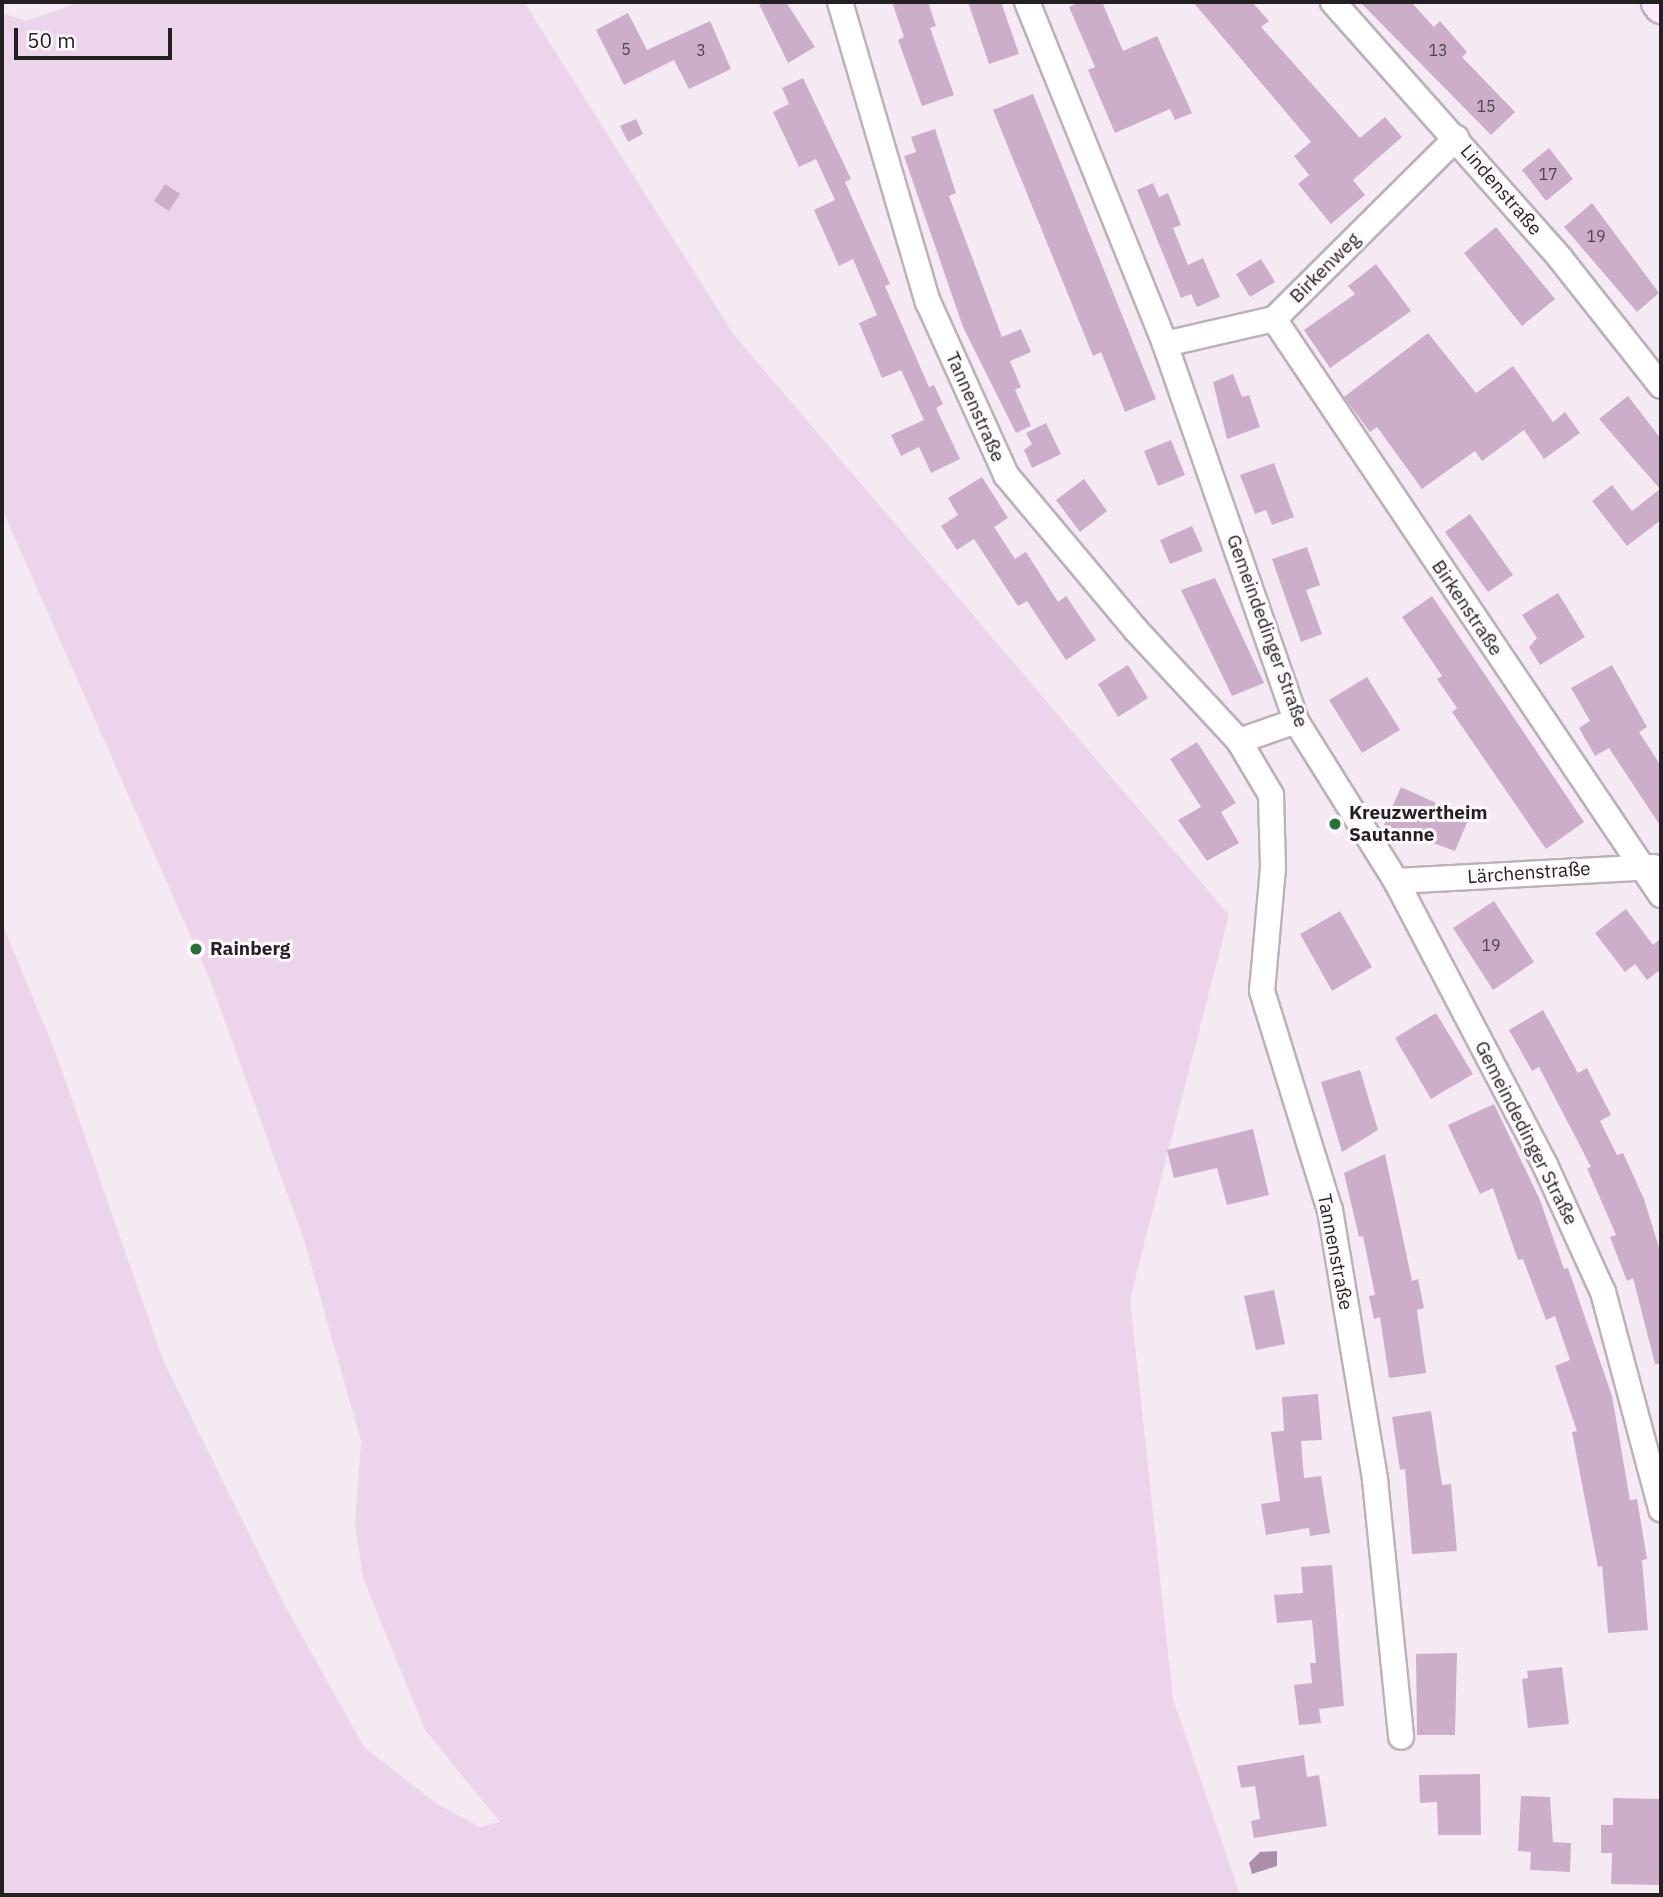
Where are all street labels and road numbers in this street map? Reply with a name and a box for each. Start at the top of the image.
street label: Lindenstraße [1455,140,1547,240]
street label: Birkenweg [1285,228,1365,308]
street label: Tannenstraße [941,349,1009,465]
street label: Gemeindedinger Straße [1222,532,1312,730]
street label: Birkenstraße [1427,556,1507,660]
street label: Lärchenstraße [1467,857,1591,889]
street label: Gemeindedinger Straße [1470,1037,1582,1229]
street label: Tannenstraße [1313,1192,1357,1312]

